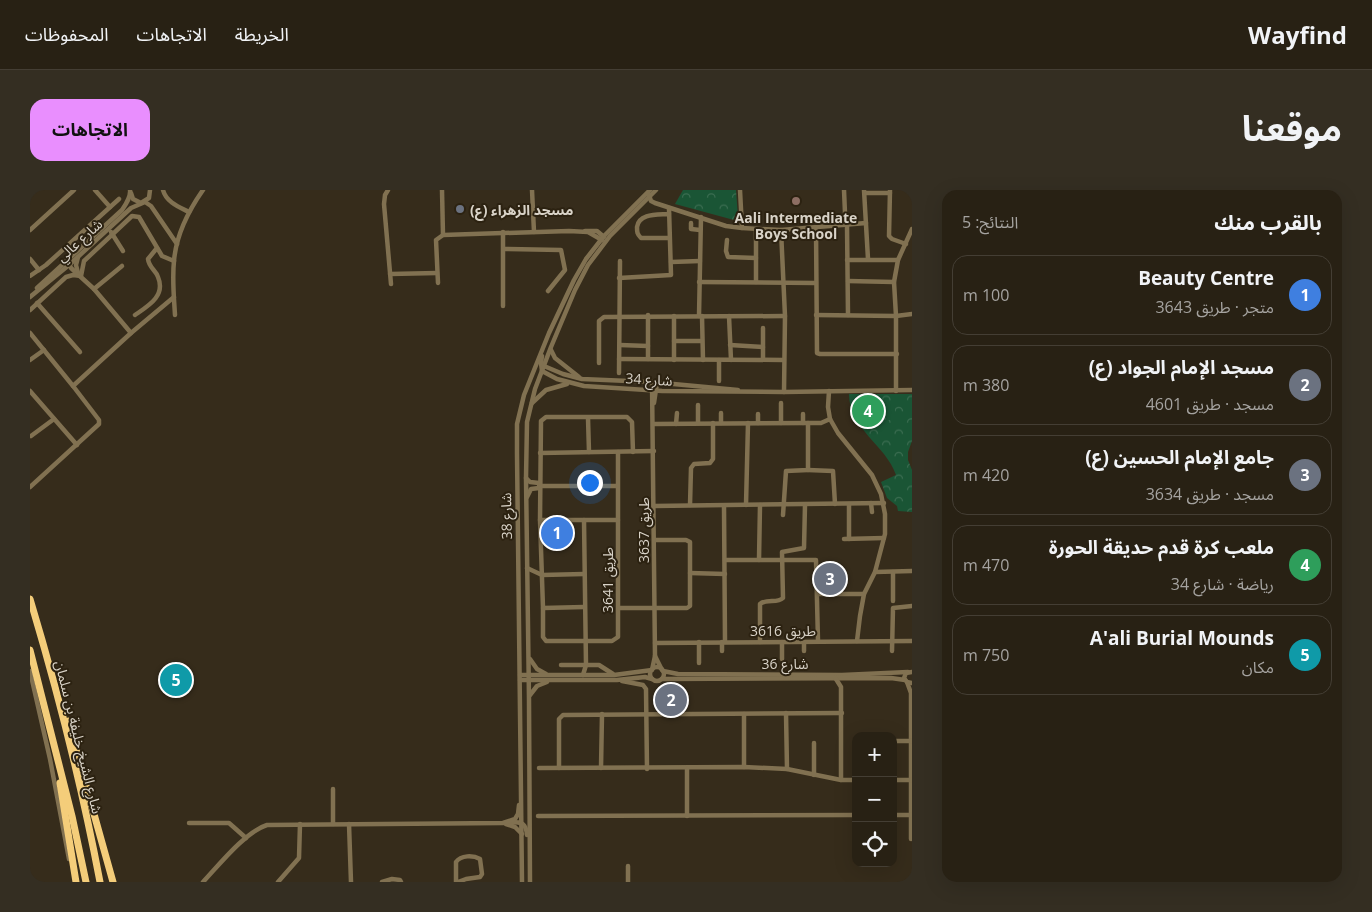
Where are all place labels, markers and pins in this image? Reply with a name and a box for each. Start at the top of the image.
marker: Aali Intermediate Boys School [790,195,802,207]
place label: مسجد الزهراء (ع) [470,200,573,221]
marker: مسجد الزهراء (ع) [454,203,466,215]
place label: Aali Intermediate Boys School [735,208,857,243]
pin: 4 [852,392,884,430]
pin: 1 [541,514,573,552]
pin: 3 [814,560,846,598]
pin: 5 [160,661,192,699]
pin: 2 [655,681,687,719]

